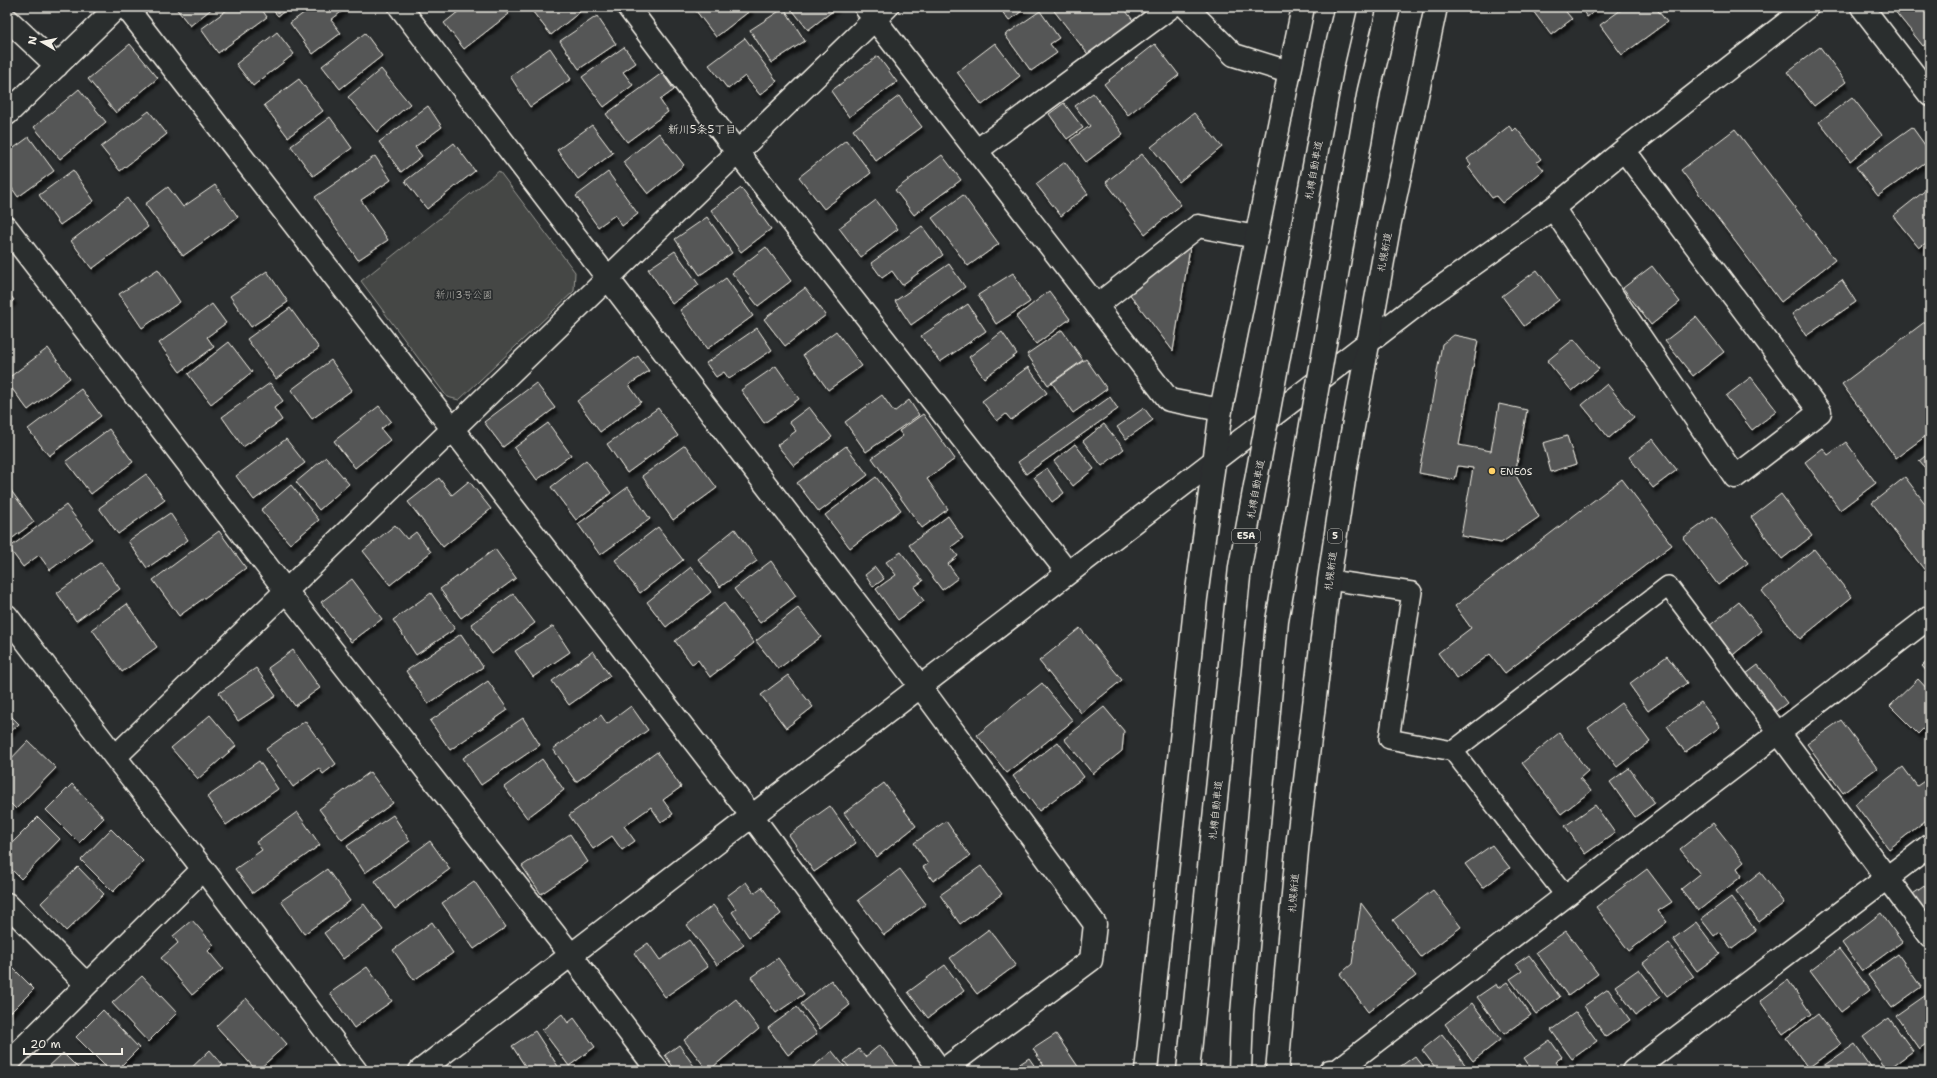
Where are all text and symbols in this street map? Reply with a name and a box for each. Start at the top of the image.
north arrow [22,22,62,62]
text: N [25,35,41,46]
district label: 新川5条5丁目 [668,122,736,137]
street label: 札樽自動車道 [1302,139,1325,201]
street label: 札幌新道 [1374,231,1395,273]
park label: 新川3号公園 [436,288,493,301]
street label: 札樽自動車道 [1244,458,1267,520]
place label: ENEOS [1500,465,1533,478]
marker: ENEOS [1487,466,1497,476]
road number: E5A [1232,529,1260,543]
road number: 5 [1328,529,1342,543]
street label: 札幌新道 [1321,550,1340,592]
street label: 札樽自動車道 [1206,780,1225,841]
street label: 札幌新道 [1285,873,1302,914]
scale bar [24,1030,122,1056]
text: 20 m [30,1036,61,1052]

